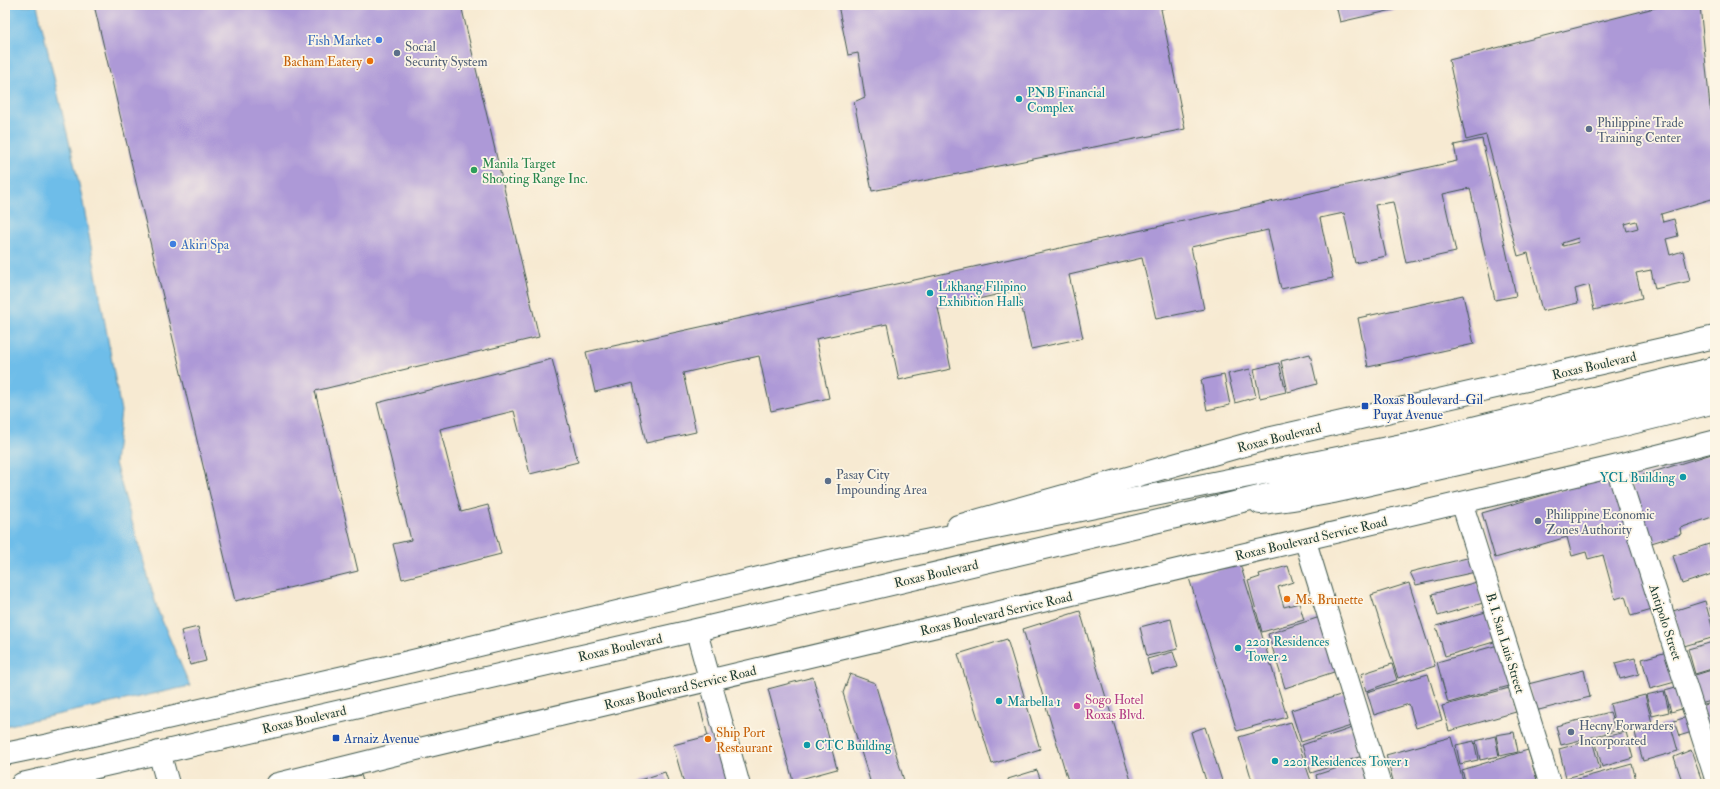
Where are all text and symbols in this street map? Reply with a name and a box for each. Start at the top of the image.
place label: Fish Market [307,33,371,49]
marker: Fish Market [374,35,384,45]
place label: Social Security System [405,39,488,71]
marker: Social Security System [392,48,402,58]
place label: Bacham Eatery [283,54,362,71]
marker: Bacham Eatery [365,56,375,66]
place label: PNB Financial Complex [1027,85,1106,117]
marker: PNB Financial Complex [1014,94,1024,104]
place label: Philippine Trade Training Center [1597,115,1684,146]
marker: Philippine Trade Training Center [1584,124,1594,134]
place label: Manila Target Shooting Range Inc. [482,156,588,187]
marker: Manila Target Shooting Range Inc. [469,165,479,175]
place label: Akiri Spa [180,237,230,254]
marker: Akiri Spa [168,239,178,249]
place label: Likhang Filipino Exhibition Halls [938,279,1026,310]
marker: Likhang Filipino Exhibition Halls [925,288,935,298]
street label: Roxas Boulevard [1551,348,1638,383]
place label: Roxas Boulevard–Gil Puyat Avenue [1373,392,1484,424]
marker: Roxas Boulevard–Gil Puyat Avenue [1360,401,1370,411]
street label: Roxas Boulevard [1236,420,1323,456]
place label: Pasay City Impounding Area [836,467,928,499]
place label: YCL Building [1600,470,1676,486]
marker: YCL Building [1678,472,1688,482]
marker: Pasay City Impounding Area [823,476,833,486]
place label: Philippine Economic Zones Authority [1546,507,1655,539]
street label: Roxas Boulevard Service Road [1233,514,1390,564]
marker: Philippine Economic Zones Authority [1533,516,1543,526]
street label: Roxas Boulevard [893,556,980,591]
street label: Antipolo Street [1644,581,1685,663]
street label: Roxas Boulevard Service Road [918,589,1075,639]
street label: B. I. San Luis Street [1482,591,1528,696]
place label: Ms. Brunette [1295,592,1364,608]
marker: Ms. Brunette [1282,594,1292,604]
street label: Roxas Boulevard [577,630,664,665]
place label: 2201 Residences Tower 2 [1246,634,1330,665]
marker: 2201 Residences Tower 2 [1233,643,1243,653]
street label: Roxas Boulevard Service Road [602,663,759,713]
place label: Sogo Hotel Roxas Blvd. [1085,692,1145,723]
place label: Marbella 1 [1007,694,1061,710]
marker: Marbella 1 [994,696,1004,706]
marker: Sogo Hotel Roxas Blvd. [1072,701,1082,711]
street label: Roxas Boulevard [261,702,348,737]
place label: Hecny Forwarders Incorporated [1579,718,1674,750]
place label: Ship Port Restaurant [716,725,772,756]
marker: Hecny Forwarders Incorporated [1566,727,1576,737]
place label: Arnaiz Avenue [343,731,420,747]
marker: Arnaiz Avenue [331,733,341,743]
marker: Ship Port Restaurant [703,734,713,744]
place label: CTC Building [815,738,892,754]
marker: CTC Building [802,740,812,750]
place label: 2201 Residences Tower 1 [1283,754,1409,770]
marker: 2201 Residences Tower 1 [1270,756,1280,766]

